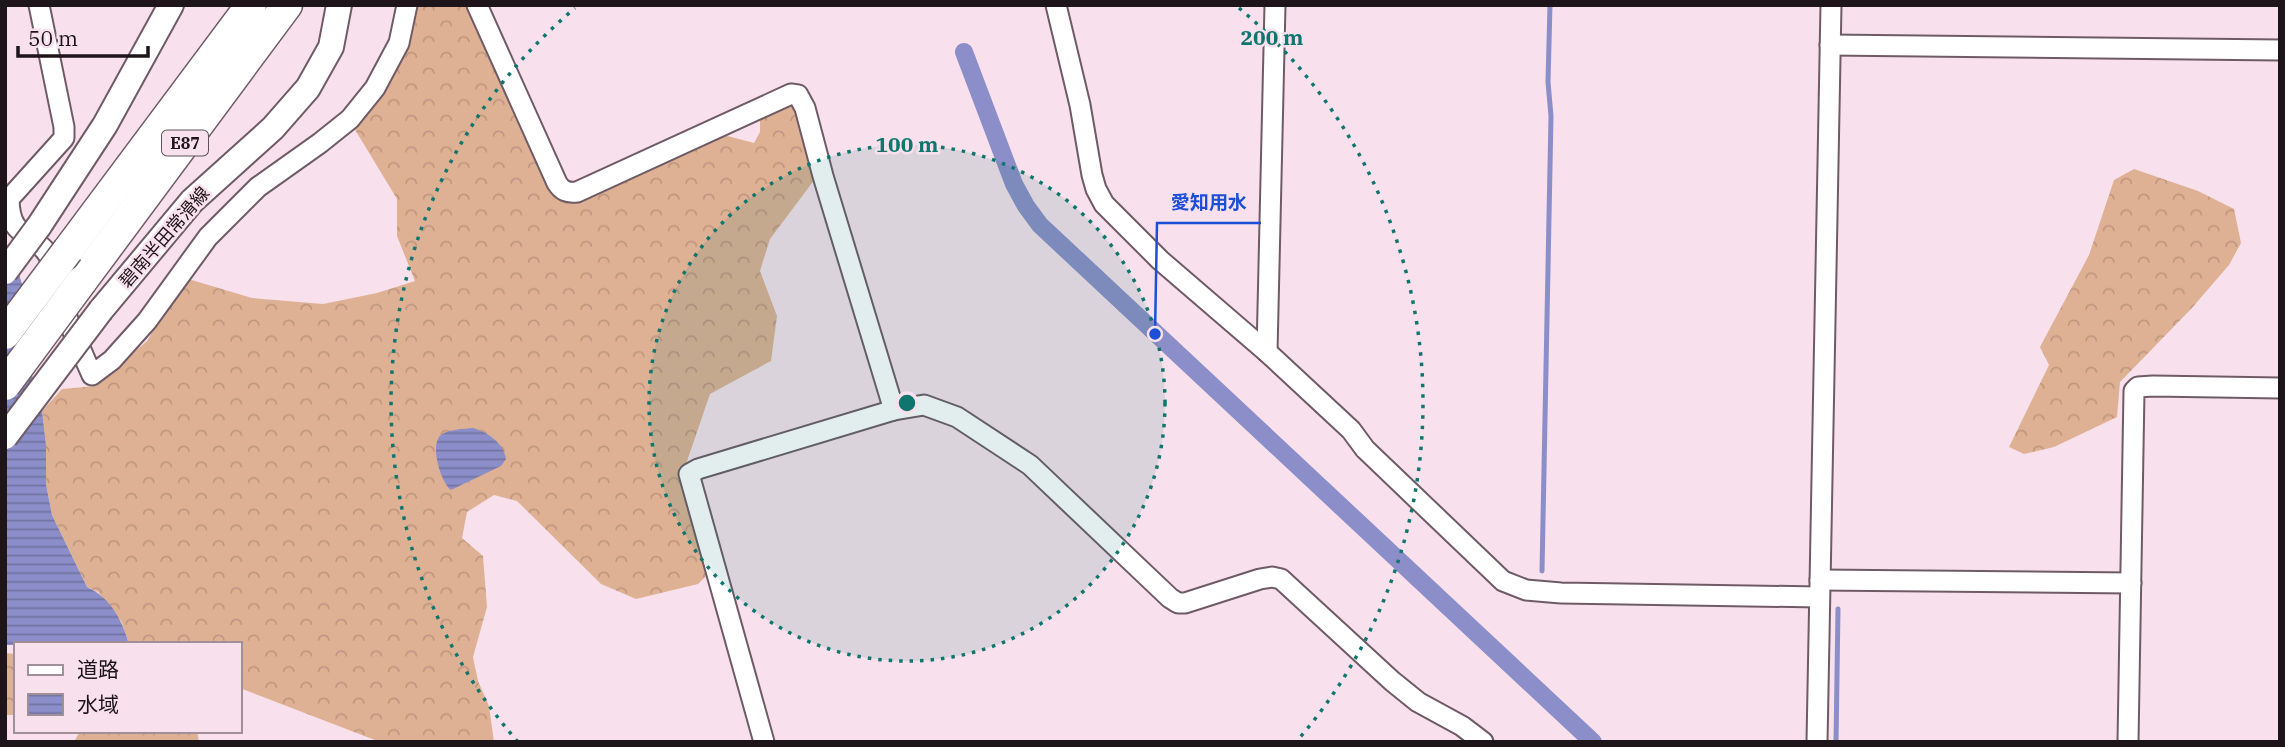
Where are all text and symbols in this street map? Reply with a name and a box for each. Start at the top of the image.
scale bar [18,14,147,58]
text: 200 m [1240,23,1304,51]
text: 50 m [28,24,78,52]
road number: E87 [162,130,208,155]
text: 100 m [875,130,939,158]
street label: 碧南半田常滑線 [114,182,214,292]
callout: 愛知用水 [1157,183,1261,223]
text: 愛知用水 [1171,190,1247,214]
centre of rings [895,391,919,415]
legend [14,642,242,733]
text: 道路 [77,655,119,683]
text: 水域 [77,690,119,718]

